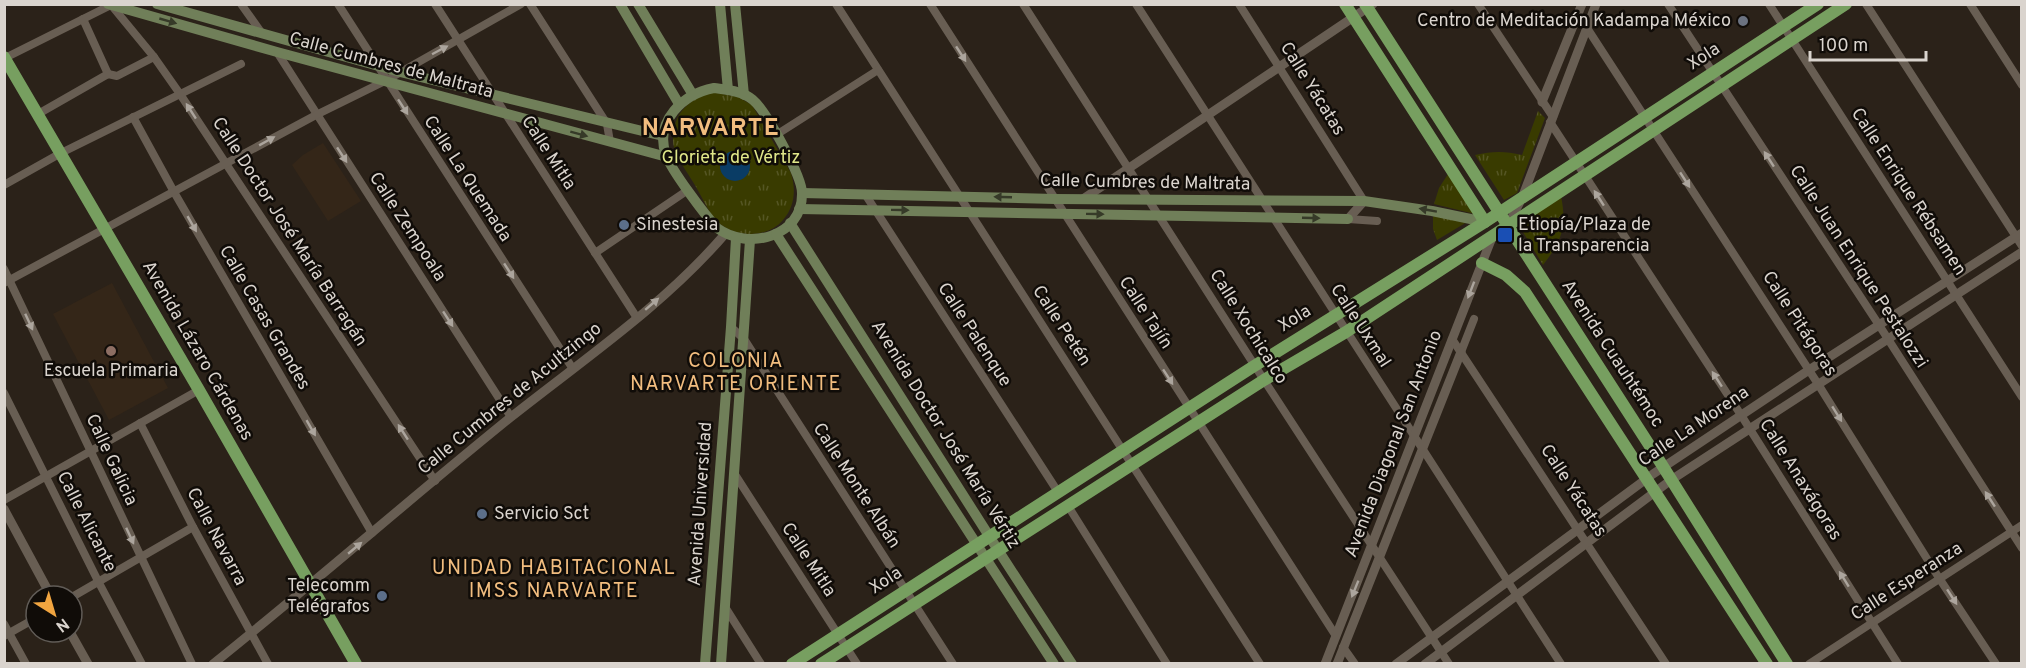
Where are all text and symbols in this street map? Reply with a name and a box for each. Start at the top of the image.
place label: Centro de Meditación Kadampa México [1417,10,1731,33]
marker: Centro de Meditación Kadampa México [1736,14,1750,28]
one-way arrow [158,17,177,27]
scale bar [1810,24,1926,62]
street label: Calle Cumbres de Maltrata [286,28,496,104]
text: 100 m [1819,35,1868,58]
street label: Calle Yácatas [1274,38,1350,140]
street label: Xola [1683,38,1725,76]
one-way arrow [432,45,449,55]
one-way arrow [956,45,967,62]
one-way arrow [397,99,408,115]
one-way arrow [186,103,197,120]
street label: Calle Enrique Rébsamen [1845,104,1971,280]
street label: Calle Mitla [515,111,581,195]
street label: Calle La Quemada [418,112,516,246]
street label: Calle Doctor José María Barragán [206,113,372,351]
district label: NARVARTE [642,114,780,144]
one-way arrow [569,129,588,139]
one-way arrow [259,136,276,146]
one-way arrow [337,147,348,163]
park label: Glorieta de Vértiz [662,147,800,170]
one-way arrow [1764,151,1775,167]
street label: Calle Juan Enrique Pestalozzi [1784,161,1932,373]
street label: Calle Zempoala [363,168,451,286]
street label: Calle Cumbres de Maltrata [1040,170,1250,196]
one-way arrow [1679,172,1690,188]
one-way arrow [1594,190,1605,206]
one-way arrow [993,193,1012,202]
one-way arrow [890,206,909,215]
one-way arrow [1418,206,1437,215]
one-way arrow [1085,209,1104,218]
one-way arrow [1301,213,1320,223]
place label: Sinestesia [636,214,718,237]
place label: Etiopía/Plaza de la Transparencia [1518,214,1651,258]
one-way arrow [186,216,197,232]
marker: Sinestesia [617,218,631,232]
marker: Etiopía/Plaza de la Transparencia [1496,226,1514,244]
street label: Calle Casas Grandes [213,242,315,394]
street label: Avenida Lázaro Cárdenas [136,257,258,445]
one-way arrow [503,262,515,278]
street label: Calle Xochicalco [1204,265,1292,389]
street label: Calle Pitágoras [1756,267,1842,381]
street label: Calle Tajín [1113,272,1177,354]
street label: Avenida Cuauhtémoc [1556,276,1668,432]
street label: Calle Palenque [932,279,1016,391]
street label: Calle Uxmal [1324,280,1396,372]
street label: Calle Petén [1026,281,1096,371]
one-way arrow [1466,281,1476,299]
one-way arrow [644,298,660,311]
street label: Xola [1274,300,1316,338]
one-way arrow [442,311,453,327]
one-way arrow [25,313,34,330]
street label: Avenida Doctor José María Vértiz [865,317,1025,553]
street label: Calle Cumbres de Acultzingo [413,318,607,480]
street label: Avenida Diagonal San Antonio [1340,327,1448,561]
marker: Escuela Primaria [104,344,118,358]
district label: COLONIA NARVARTE ORIENTE [630,349,842,398]
place label: Escuela Primaria [44,360,178,383]
one-way arrow [1163,369,1174,385]
one-way arrow [1711,371,1723,387]
street label: Calle La Morena [1634,381,1754,473]
one-way arrow [1832,406,1843,422]
street label: Calle Galicia [80,410,142,510]
street label: Calle Anaxágoras [1753,415,1847,545]
street label: Calle Monte Albán [807,419,905,553]
one-way arrow [306,420,316,437]
street label: Avenida Universidad [684,421,718,587]
one-way arrow [398,424,409,440]
street label: Calle Yácatas [1534,440,1612,542]
street label: Calle Alicante [51,468,121,576]
street label: Calle Navarra [181,484,251,590]
one-way arrow [1984,491,1995,507]
place label: Servicio Sct [494,503,589,526]
marker: Servicio Sct [475,507,489,521]
street label: Calle Mitla [775,518,841,602]
one-way arrow [126,528,135,545]
street label: Calle Esperanza [1847,537,1967,627]
one-way arrow [347,541,363,554]
district label: UNIDAD HABITACIONAL IMSS NARVARTE [432,556,676,605]
street label: Xola [865,562,907,600]
one-way arrow [1839,571,1850,587]
place label: Telecomm Telégrafos [287,575,370,619]
one-way arrow [1350,580,1359,598]
north arrow [24,584,84,644]
marker: Telecomm Telégrafos [375,589,389,603]
one-way arrow [1946,589,1957,605]
text: N [51,613,72,636]

